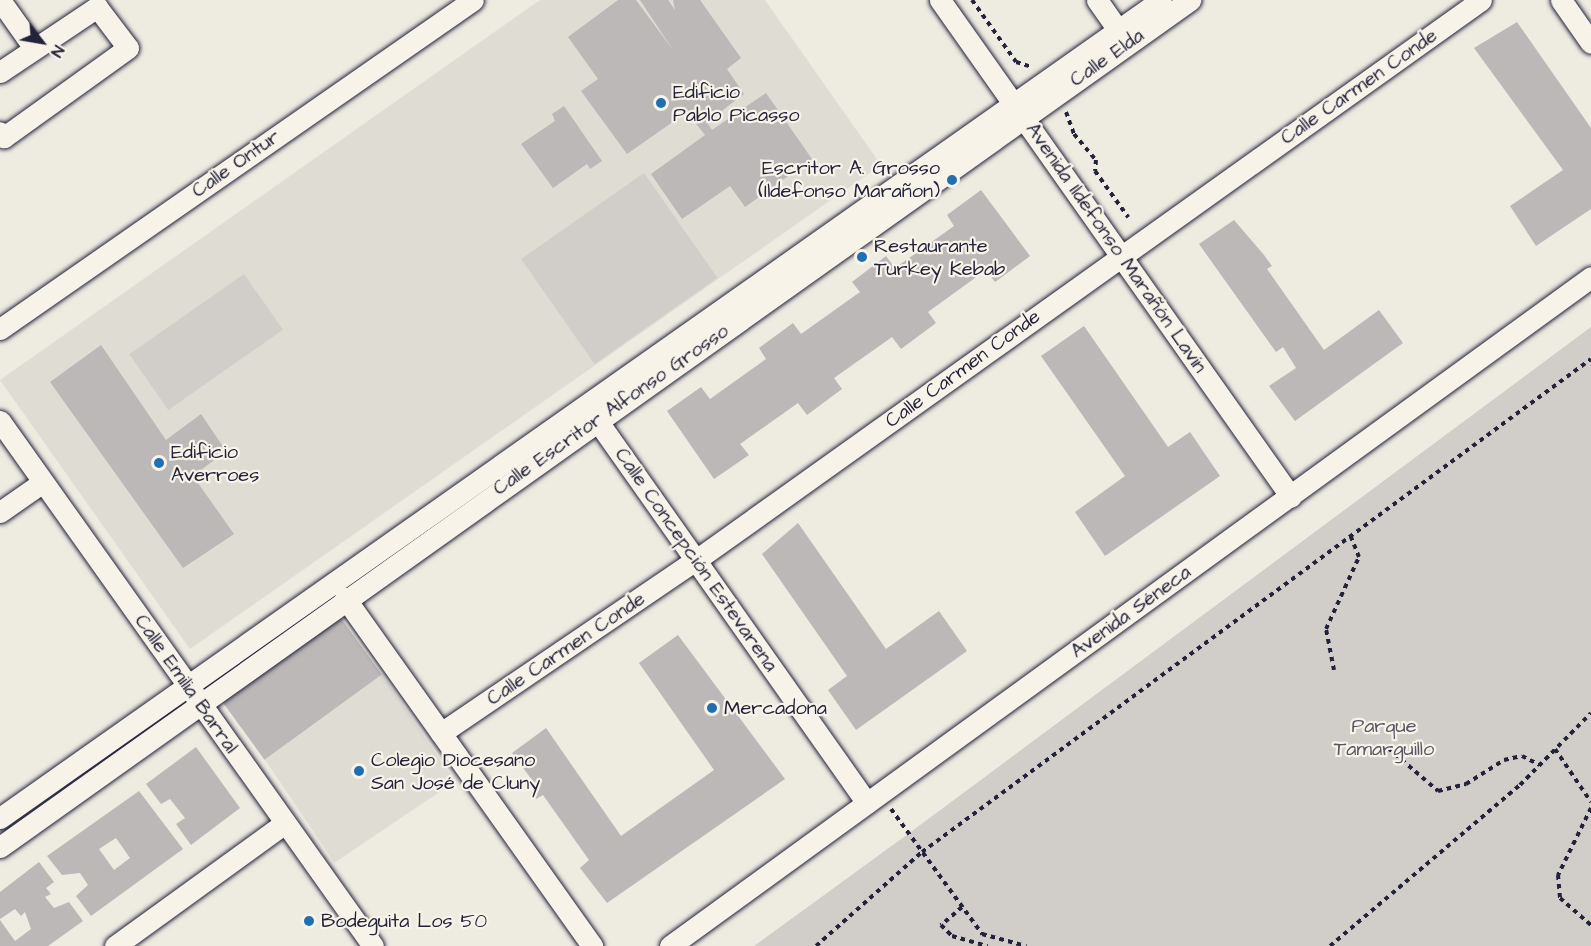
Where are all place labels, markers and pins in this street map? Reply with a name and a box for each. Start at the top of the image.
place label: Edificio Pablo Picasso [673,80,800,127]
marker: Edificio Pablo Picasso [654,96,668,110]
place label: Escritor A. Grosso (Ildefonso Marañon) [758,156,940,203]
marker: Escritor A. Grosso (Ildefonso Marañon) [945,173,959,187]
place label: Restaurante Turkey Kebab [874,234,1005,281]
marker: Restaurante Turkey Kebab [855,250,869,264]
place label: Edificio Averroes [171,440,259,487]
marker: Edificio Averroes [152,456,166,470]
place label: Mercadona [724,696,827,720]
marker: Mercadona [705,701,719,715]
place label: Colegio Diocesano San José de Cluny [371,748,540,795]
marker: Colegio Diocesano San José de Cluny [352,764,366,778]
place label: Bodeguita Los 50 [321,909,487,933]
marker: Bodeguita Los 50 [302,914,316,928]

